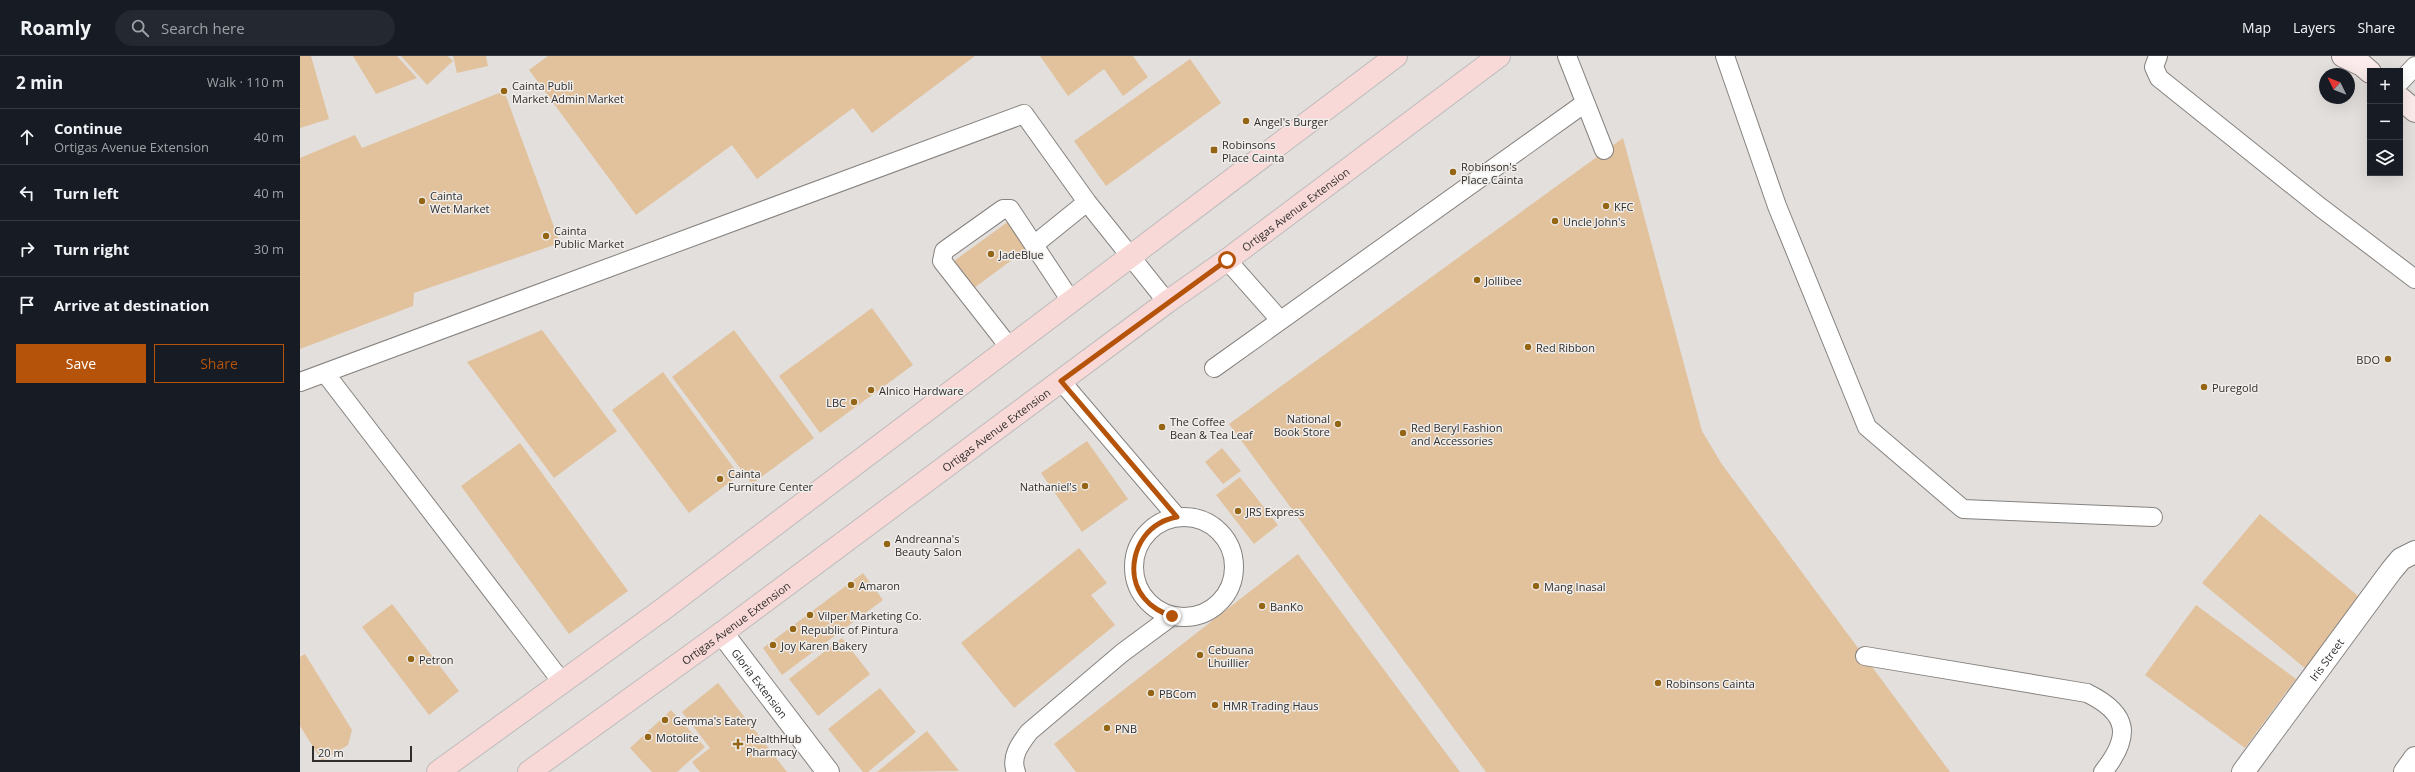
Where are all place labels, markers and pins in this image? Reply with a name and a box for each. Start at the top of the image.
place label: Cainta Publi Market Admin Market [512,78,624,106]
marker: Cainta Publi Market Admin Market [499,86,509,96]
place label: Angel's Burger [1254,114,1329,129]
marker: Angel's Burger [1241,116,1251,126]
place label: Robinsons Place Cainta [1222,137,1284,165]
marker: Robinsons Place Cainta [1209,145,1219,155]
place label: Robinson's Place Cainta [1461,159,1523,187]
marker: Robinson's Place Cainta [1448,167,1458,177]
place label: Cainta Wet Market [430,188,490,216]
marker: Cainta Wet Market [417,196,427,206]
place label: KFC [1614,199,1633,214]
marker: KFC [1601,201,1611,211]
place label: Uncle John's [1563,214,1626,229]
marker: Uncle John's [1550,216,1560,226]
place label: Cainta Public Market [554,223,624,251]
marker: Cainta Public Market [541,231,551,241]
place label: JadeBlue [998,247,1044,262]
marker: JadeBlue [986,249,996,259]
place label: Jollibee [1484,273,1522,288]
marker: Jollibee [1472,275,1482,285]
place label: Red Ribbon [1536,340,1595,355]
marker: Red Ribbon [1523,342,1533,352]
place label: BDO [2356,352,2380,367]
marker: BDO [2383,354,2393,364]
place label: Puregold [2212,380,2258,395]
marker: Puregold [2199,382,2209,392]
place label: Alnico Hardware [879,383,964,398]
marker: Alnico Hardware [866,385,876,395]
place label: LBC [826,395,846,410]
marker: LBC [849,397,859,407]
place label: National Book Store [1274,411,1330,439]
place label: The Coffee Bean & Tea Leaf [1170,414,1254,442]
marker: National Book Store [1333,419,1343,429]
place label: Red Beryl Fashion and Accessories [1411,420,1502,448]
marker: The Coffee Bean & Tea Leaf [1157,422,1167,432]
marker: Red Beryl Fashion and Accessories [1398,428,1408,438]
place label: Cainta Furniture Center [728,466,814,494]
marker: Cainta Furniture Center [715,474,725,484]
place label: Nathaniel's [1020,479,1077,494]
marker: Nathaniel's [1080,481,1090,491]
place label: JRS Express [1245,504,1304,519]
marker: JRS Express [1233,506,1243,516]
place label: Andreanna's Beauty Salon [895,531,962,559]
marker: Andreanna's Beauty Salon [882,539,892,549]
place label: Amaron [859,578,900,593]
place label: Mang Inasal [1544,579,1606,594]
marker: Amaron [846,580,856,590]
marker: Mang Inasal [1531,581,1541,591]
place label: BanKo [1270,599,1304,614]
marker: BanKo [1257,601,1267,611]
place label: Vilper Marketing Co. [818,608,922,623]
marker: Vilper Marketing Co. [805,610,815,620]
place label: Republic of Pintura [801,622,898,637]
marker: Republic of Pintura [788,624,798,634]
place label: Joy Karen Bakery [780,638,868,653]
marker: Joy Karen Bakery [768,640,778,650]
place label: Cebuana Lhuillier [1208,642,1254,670]
marker: Cebuana Lhuillier [1195,650,1205,660]
place label: Petron [419,652,454,667]
marker: Petron [406,654,416,664]
place label: Robinsons Cainta [1666,676,1755,691]
marker: Robinsons Cainta [1653,678,1663,688]
place label: PBCom [1159,686,1196,701]
marker: PBCom [1146,688,1156,698]
place label: HMR Trading Haus [1223,698,1319,713]
marker: HMR Trading Haus [1210,700,1220,710]
place label: Gemma's Eatery [673,713,757,728]
marker: Gemma's Eatery [660,715,670,725]
place label: PNB [1115,721,1137,736]
marker: PNB [1102,723,1112,733]
place label: Motolite [656,730,699,745]
place label: HealthHub Pharmacy [746,731,802,759]
marker: Motolite [643,732,653,742]
marker: HealthHub Pharmacy [733,739,743,749]

